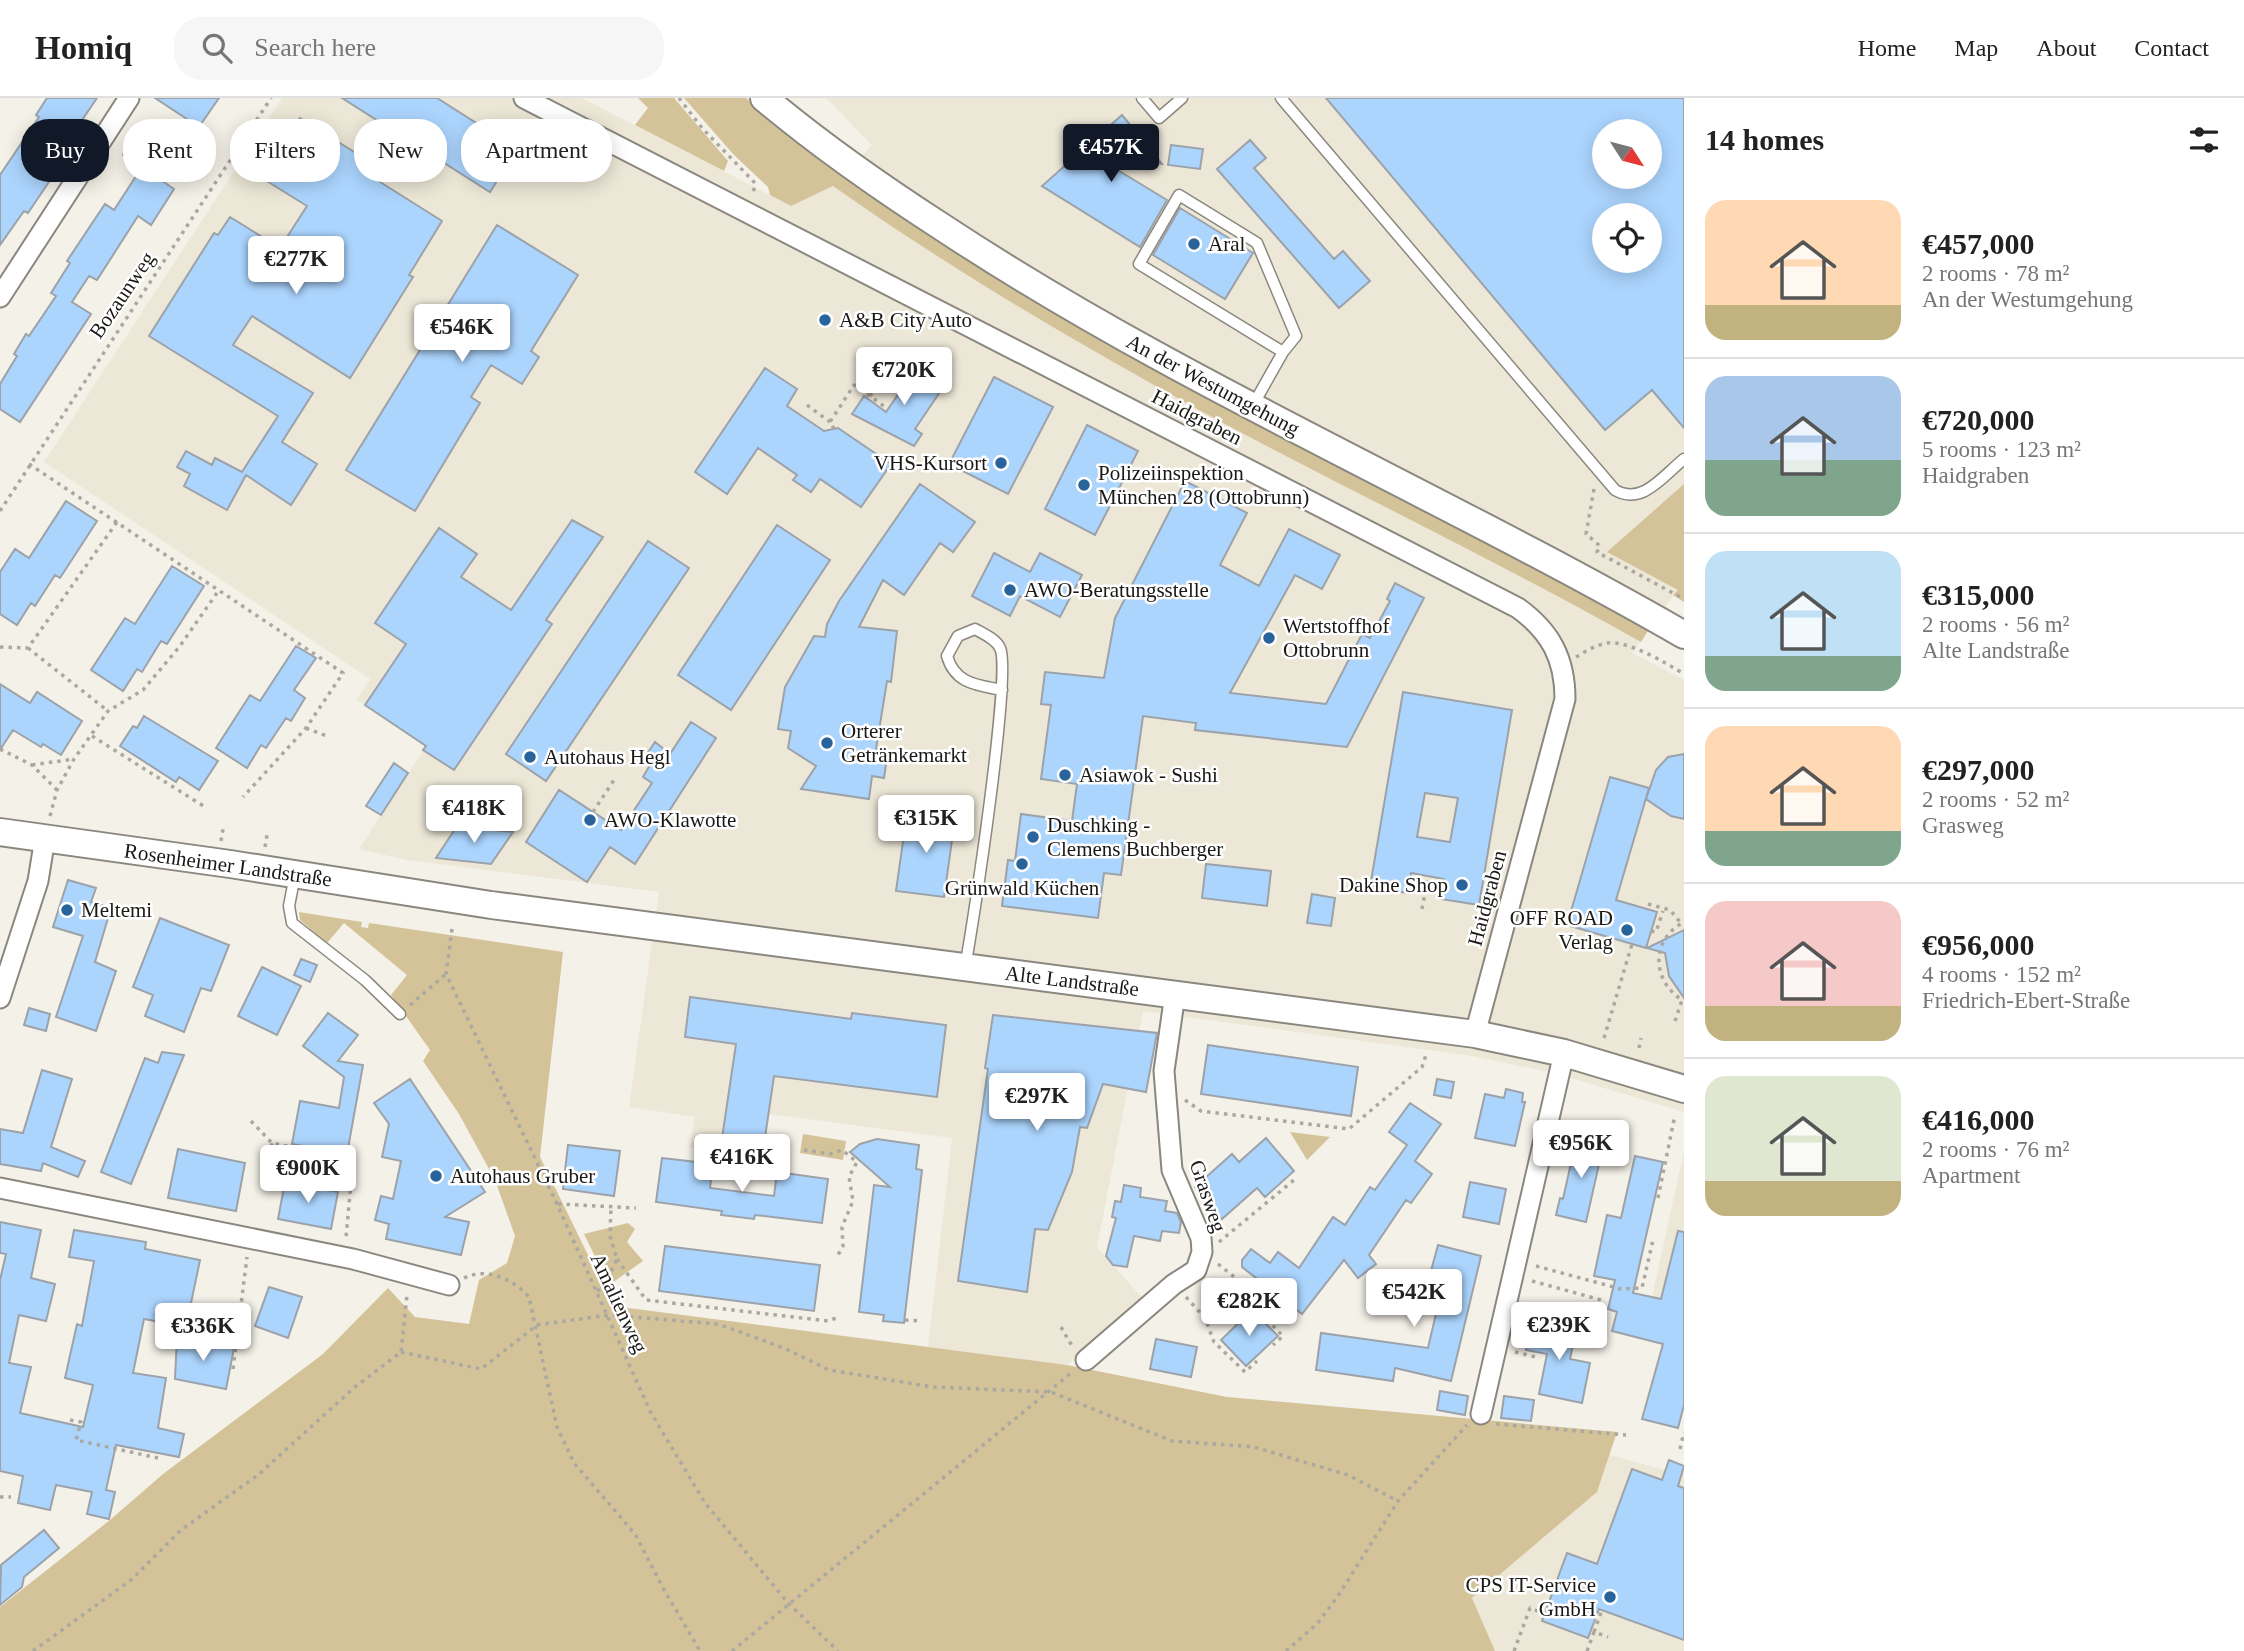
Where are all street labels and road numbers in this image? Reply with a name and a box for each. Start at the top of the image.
street label: Bozaunweg [84,247,160,343]
street label: An der Westumgehung [1122,329,1304,441]
street label: Haidgraben [1148,384,1247,450]
street label: Rosenheimer Landstraße [123,839,333,891]
street label: Haidgraben [1463,847,1511,948]
street label: Alte Landstraße [1004,961,1140,1001]
street label: Grasweg [1185,1157,1232,1236]
street label: Amalienweg [585,1249,653,1357]

